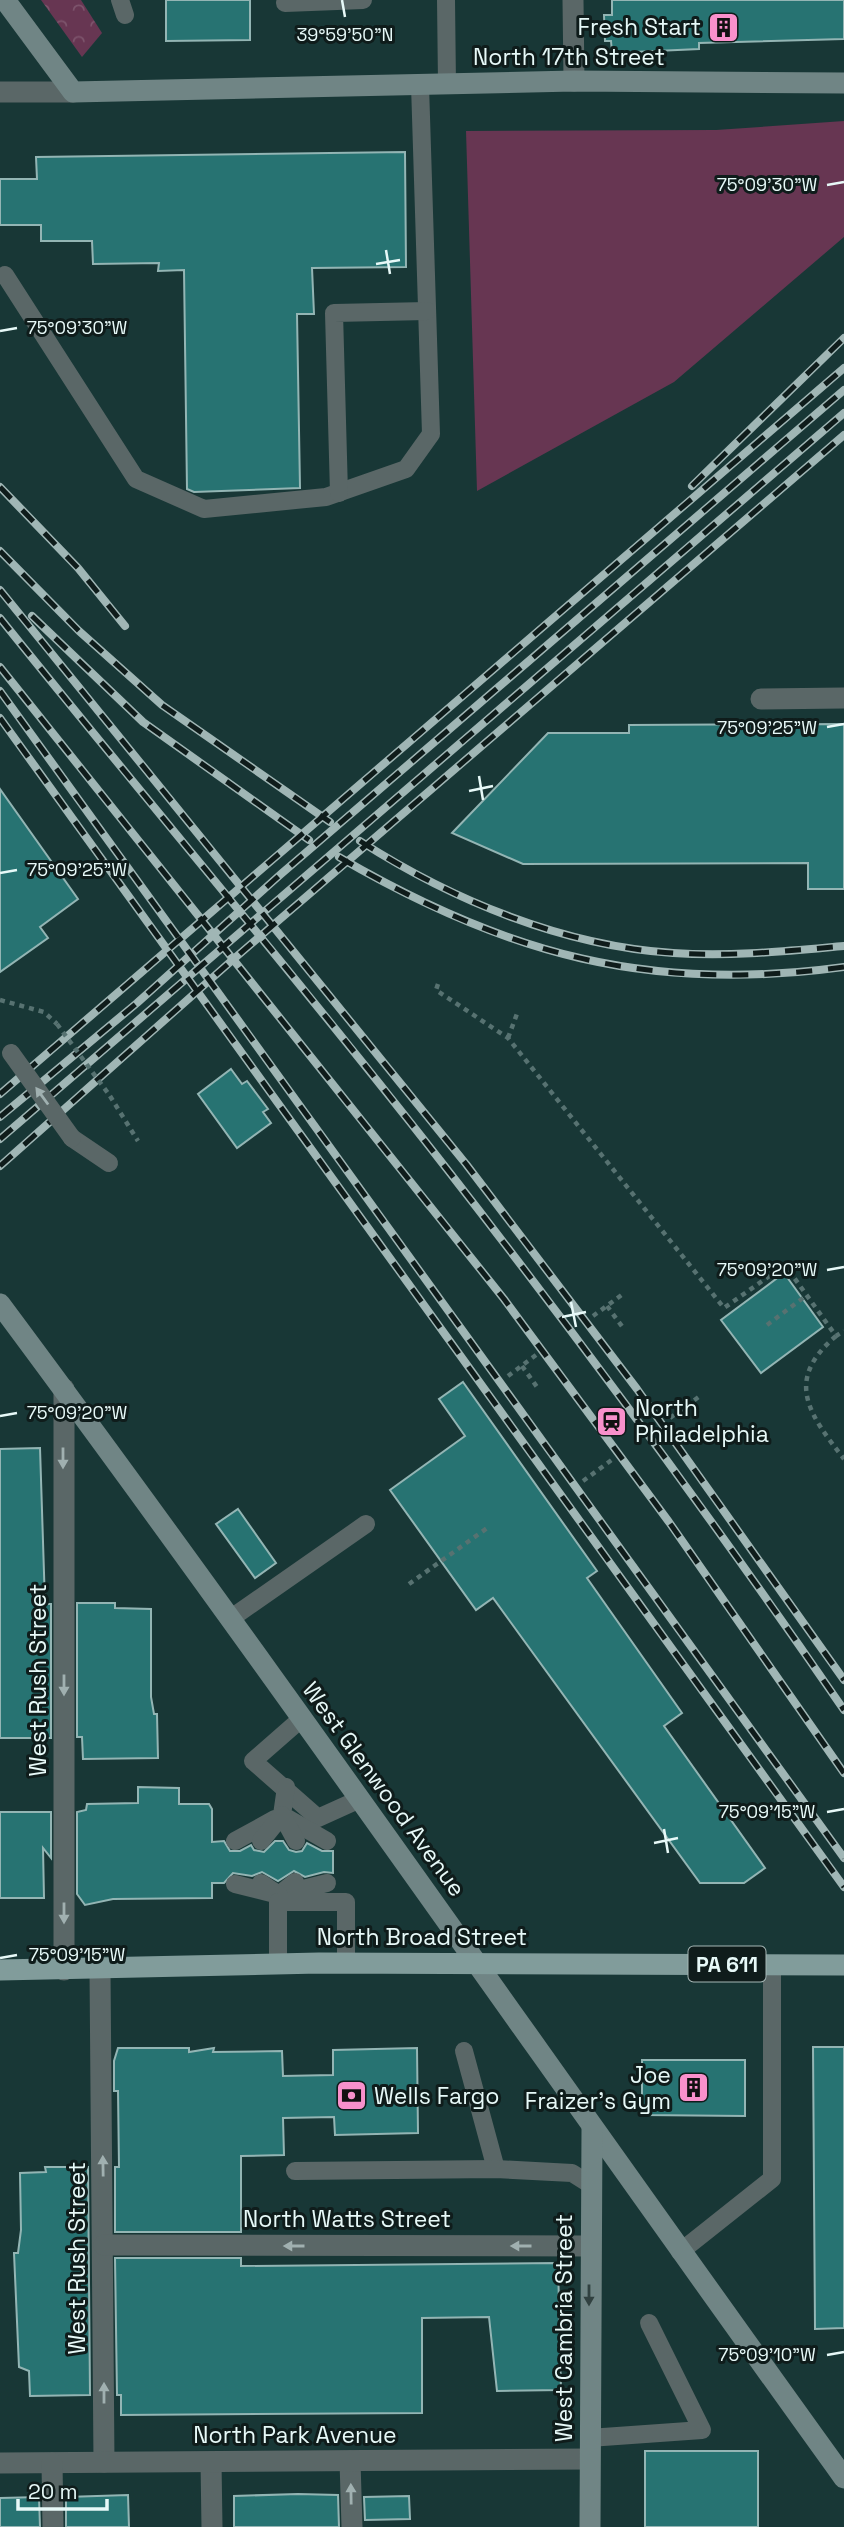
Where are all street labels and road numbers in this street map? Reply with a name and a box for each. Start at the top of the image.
street label: North 17th Street [473,42,665,72]
street label: West Rush Street [23,1584,53,1776]
street label: West Glenwood Avenue [296,1676,472,1902]
street label: North Broad Street [317,1922,527,1952]
road number: PA 611 [688,1946,766,1982]
street label: West Rush Street [62,2162,92,2354]
street label: North Watts Street [243,2204,451,2234]
street label: West Cambria Street [549,2214,579,2442]
street label: North Park Avenue [193,2420,397,2450]

